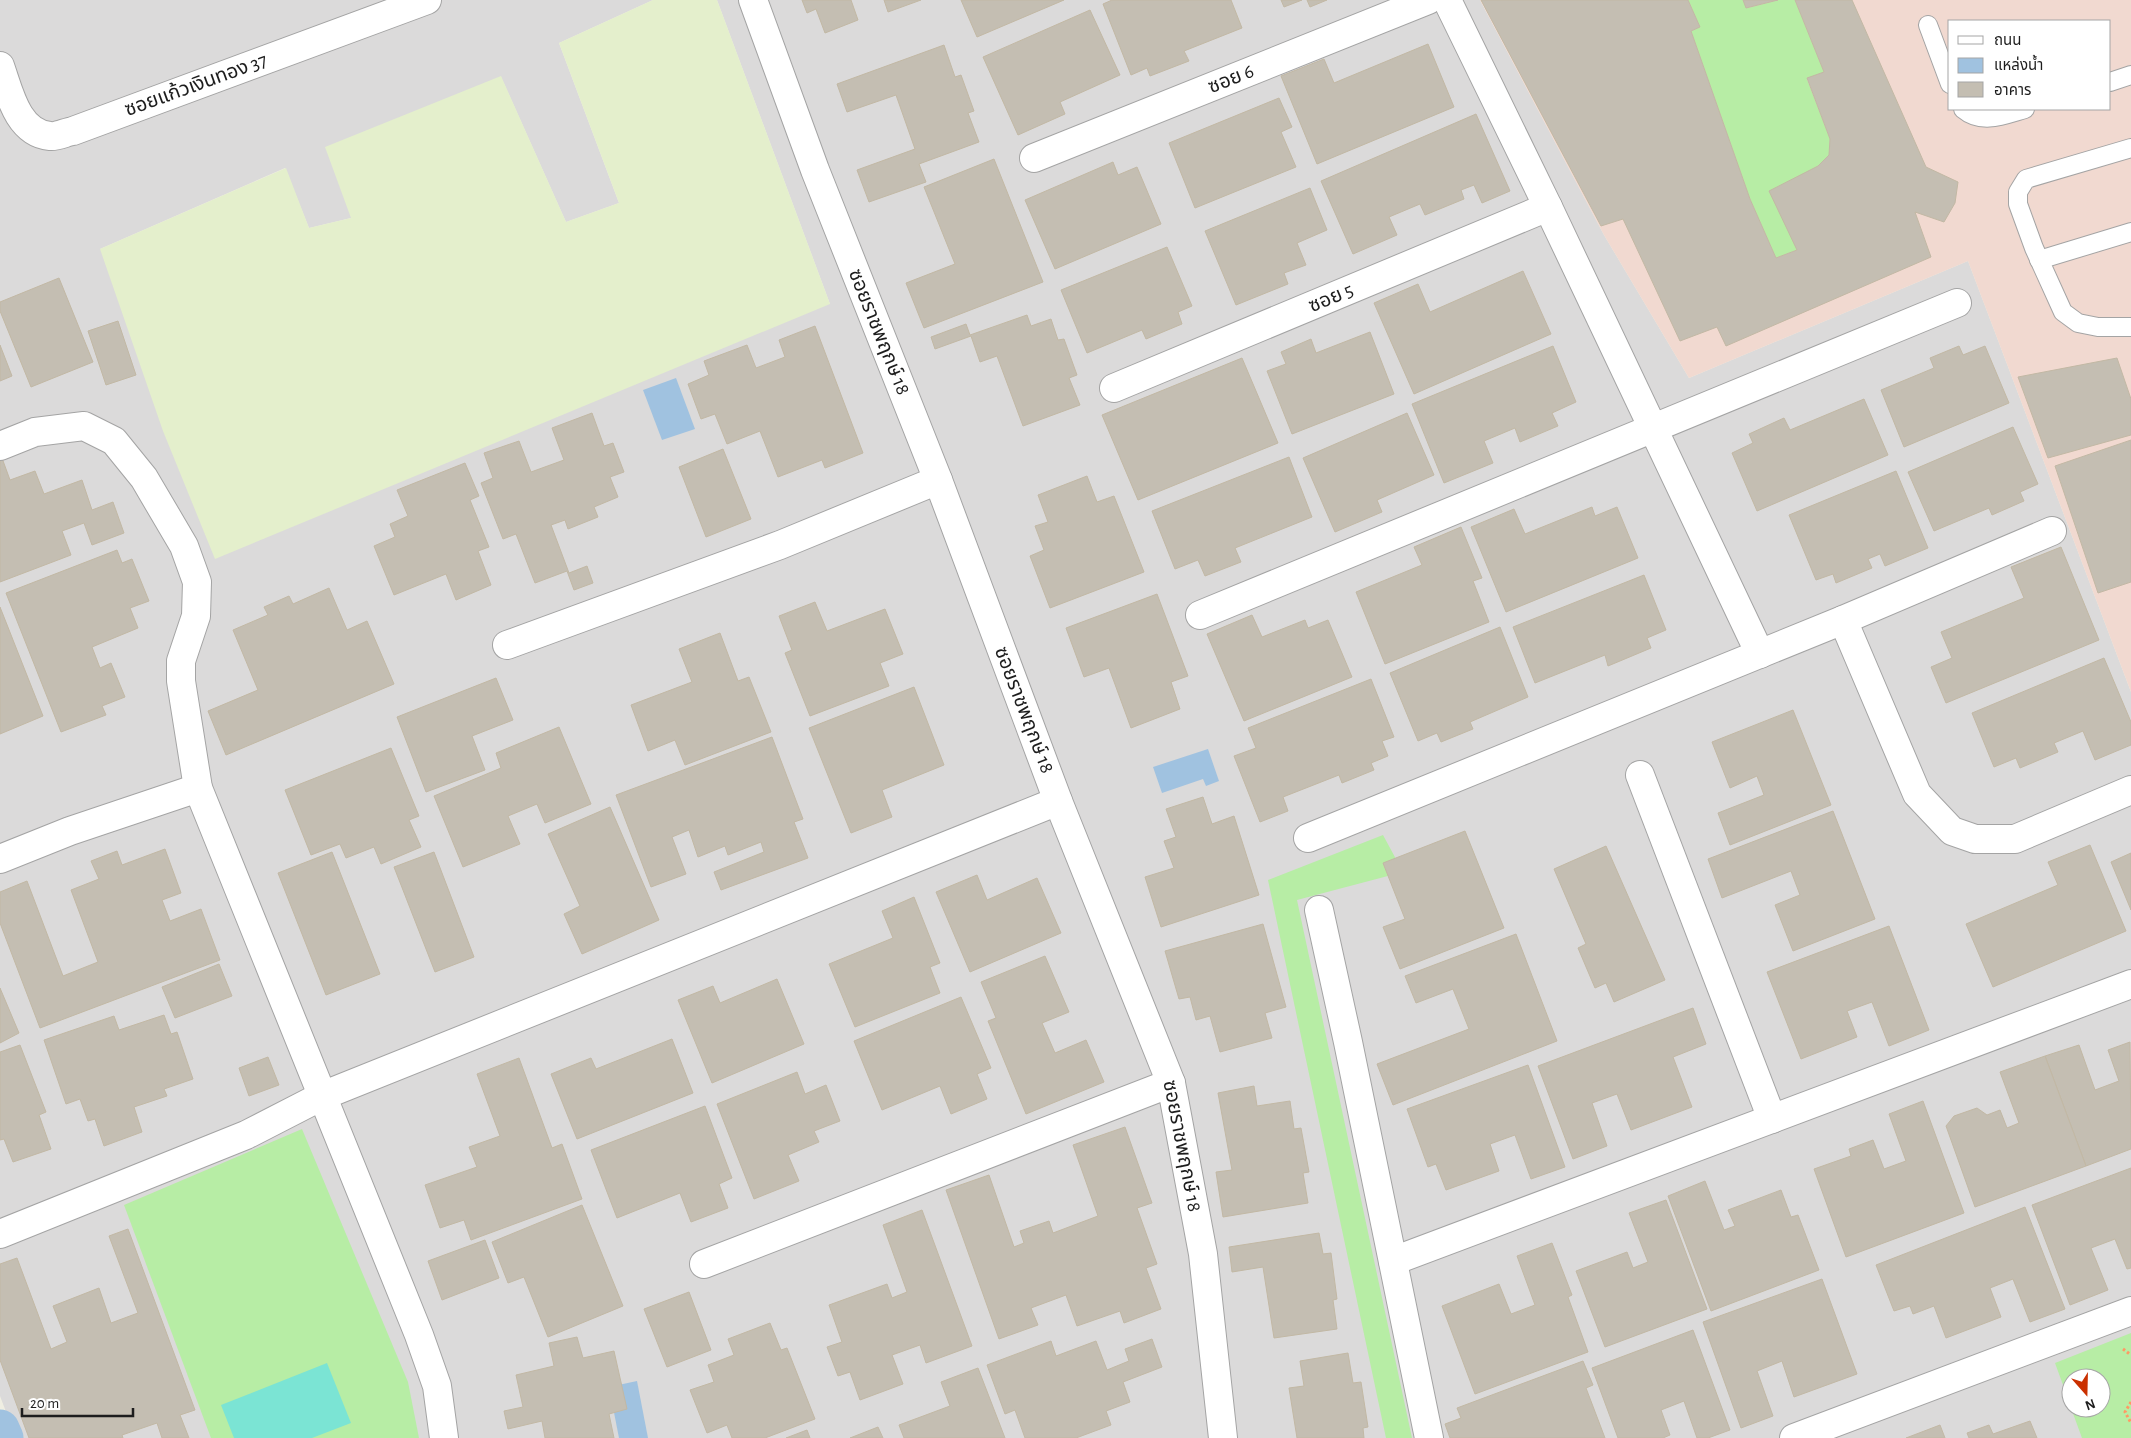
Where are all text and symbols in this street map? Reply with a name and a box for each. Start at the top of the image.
legend [1948,20,2111,110]
text: ถนน [1994,33,2021,48]
street label: ซอยแก้วเงินทอง 37 [121,48,270,120]
text: แหล่งน้ำ [1994,54,2043,73]
street label: ซอย 6 [1205,61,1257,97]
text: อาคาร [1994,83,2031,98]
street label: ซอยราชพฤกษ์ 18 [845,266,913,398]
street label: ซอย 5 [1306,280,1356,316]
street label: ซอยราชพฤกษ์ 18 [991,644,1057,776]
street label: ซอยราชพฤกษ์ 18 [1159,1078,1205,1214]
north arrow [2061,1368,2111,1418]
scale bar [22,1386,134,1418]
text: 20 m [30,1396,59,1411]
text: N [2083,1396,2097,1413]

